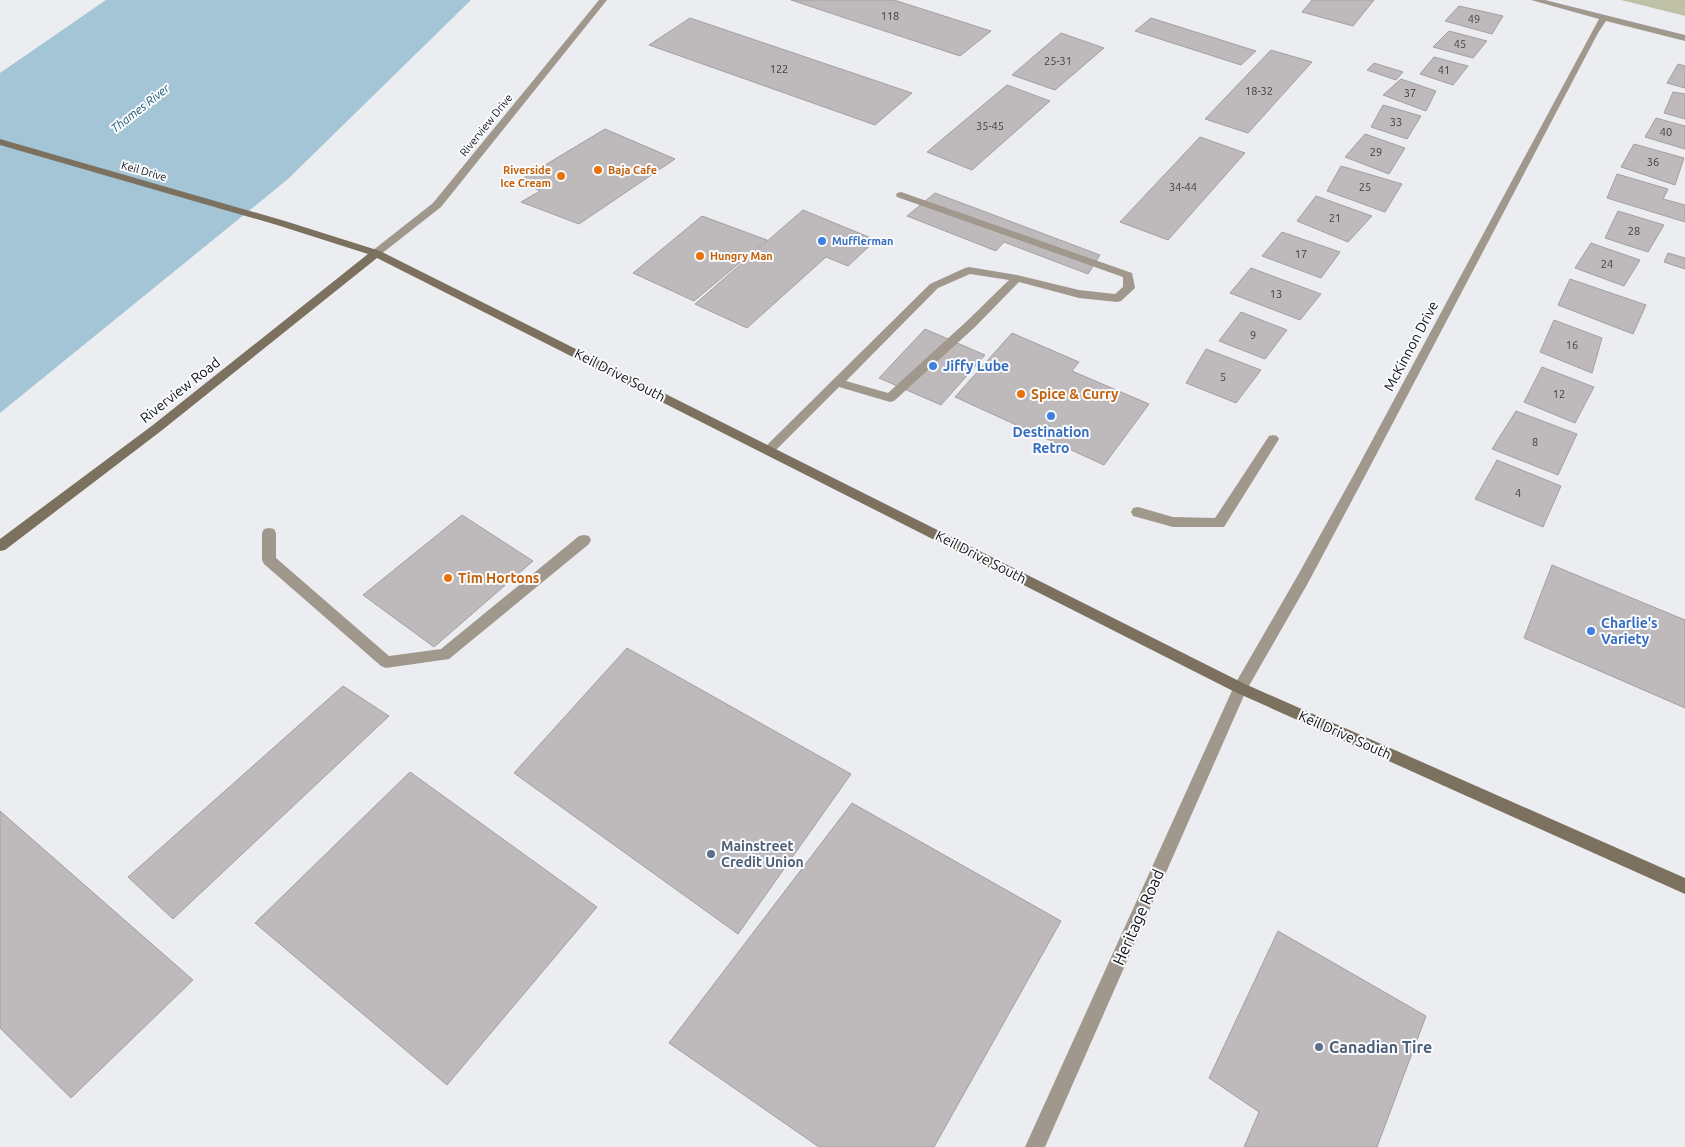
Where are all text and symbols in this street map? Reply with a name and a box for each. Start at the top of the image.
house number: 118 [881,10,899,22]
house number: 49 [1468,13,1480,25]
house number: 45 [1454,38,1466,50]
house number: 25-31 [1044,55,1072,67]
house number: 122 [770,63,788,75]
house number: 41 [1438,64,1450,76]
water label: Thames River [108,81,172,135]
house number: 18-32 [1245,85,1273,97]
house number: 37 [1404,87,1416,99]
street label: Riverview Drive [457,91,515,159]
house number: 33 [1390,116,1402,128]
house number: 35-45 [976,120,1004,132]
house number: 40 [1660,126,1672,138]
house number: 29 [1370,146,1382,158]
house number: 36 [1647,156,1659,168]
street label: Keil Drive [120,159,168,183]
place label: Riverside Ice Cream [500,164,551,189]
marker: Baja Cafe [592,164,604,176]
place label: Baja Cafe [608,164,657,176]
marker: Riverside Ice Cream [555,170,567,182]
house number: 34-44 [1169,181,1197,193]
house number: 25 [1359,181,1371,193]
house number: 21 [1329,212,1341,224]
house number: 28 [1628,225,1640,237]
marker: Mufflerman [816,235,828,247]
place label: Mufflerman [832,235,893,247]
house number: 17 [1295,248,1307,260]
marker: Hungry Man [694,250,706,262]
place label: Hungry Man [710,250,773,262]
house number: 24 [1601,258,1613,270]
house number: 13 [1270,288,1282,300]
street label: McKinnon Drive [1381,298,1441,394]
house number: 9 [1250,329,1256,341]
house number: 16 [1566,339,1578,351]
street label: Keil Drive South [572,345,668,405]
street label: Riverview Road [137,354,223,426]
place label: Jiffy Lube [943,358,1009,374]
marker: Jiffy Lube [927,360,939,372]
house number: 5 [1220,371,1226,383]
place label: Spice & Curry [1031,386,1119,402]
marker: Spice & Curry [1015,388,1027,400]
house number: 12 [1553,388,1565,400]
marker: Destination Retro [1045,410,1057,422]
place label: Destination Retro [1012,424,1090,456]
house number: 8 [1532,436,1538,448]
house number: 4 [1515,487,1521,499]
street label: Keil Drive South [933,527,1029,587]
place label: Tim Hortons [458,570,540,586]
marker: Tim Hortons [442,572,454,584]
place label: Charlie's Variety [1601,615,1658,647]
marker: Charlie's Variety [1585,625,1597,637]
street label: Keil Drive South [1296,707,1394,763]
place label: Mainstreet Credit Union [721,838,804,870]
marker: Mainstreet Credit Union [705,848,717,860]
street label: Heritage Road [1109,866,1167,968]
place label: Canadian Tire [1329,1038,1432,1056]
marker: Canadian Tire [1313,1041,1325,1053]

